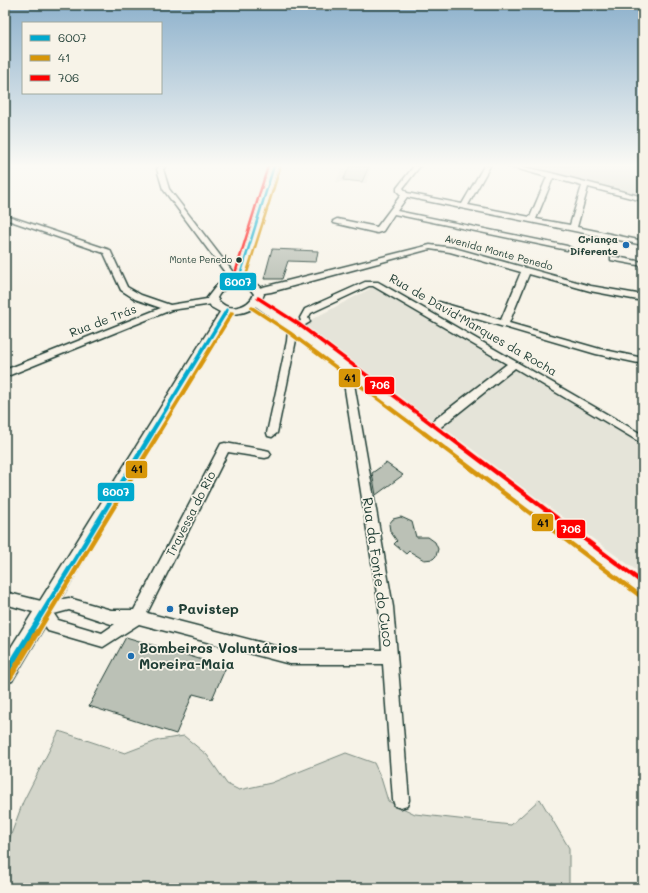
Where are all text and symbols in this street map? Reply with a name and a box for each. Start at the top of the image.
legend [22,22,162,94]
text: 6007 [58,29,87,45]
text: 41 [58,49,70,65]
text: 706 [58,69,79,85]
street label: Avenida Monte Penedo [443,231,555,273]
place label: Criança Diferente [570,232,618,258]
marker: Criança Diferente [621,240,631,250]
place label: Monte Penedo [169,254,233,265]
marker: Monte Penedo [234,255,244,265]
street label: Rua de David Marques da Rocha [387,269,560,379]
line badge: 6007 [219,272,257,291]
text: 6007 [225,274,251,289]
street label: Rua de Trás [67,300,139,340]
line badge: 41 [338,368,361,388]
text: 41 [344,370,356,385]
line badge: 706 [364,376,395,395]
text: 706 [370,377,390,392]
line badge: 41 [125,460,148,479]
text: 41 [131,461,143,476]
street label: Travessa do Rio [162,468,219,559]
line badge: 6007 [97,482,135,502]
text: 6007 [103,484,129,499]
street label: Rua da Fonte do Cuco [359,496,398,648]
line badge: 41 [531,513,554,532]
text: 41 [537,515,549,530]
line badge: 706 [556,519,586,539]
text: 706 [561,521,581,536]
place label: Pavistep [178,599,239,618]
marker: Pavistep [165,604,175,614]
place label: Bombeiros Voluntários Moreira-Maia [139,638,298,673]
marker: Bombeiros Voluntários Moreira-Maia [126,651,136,661]

